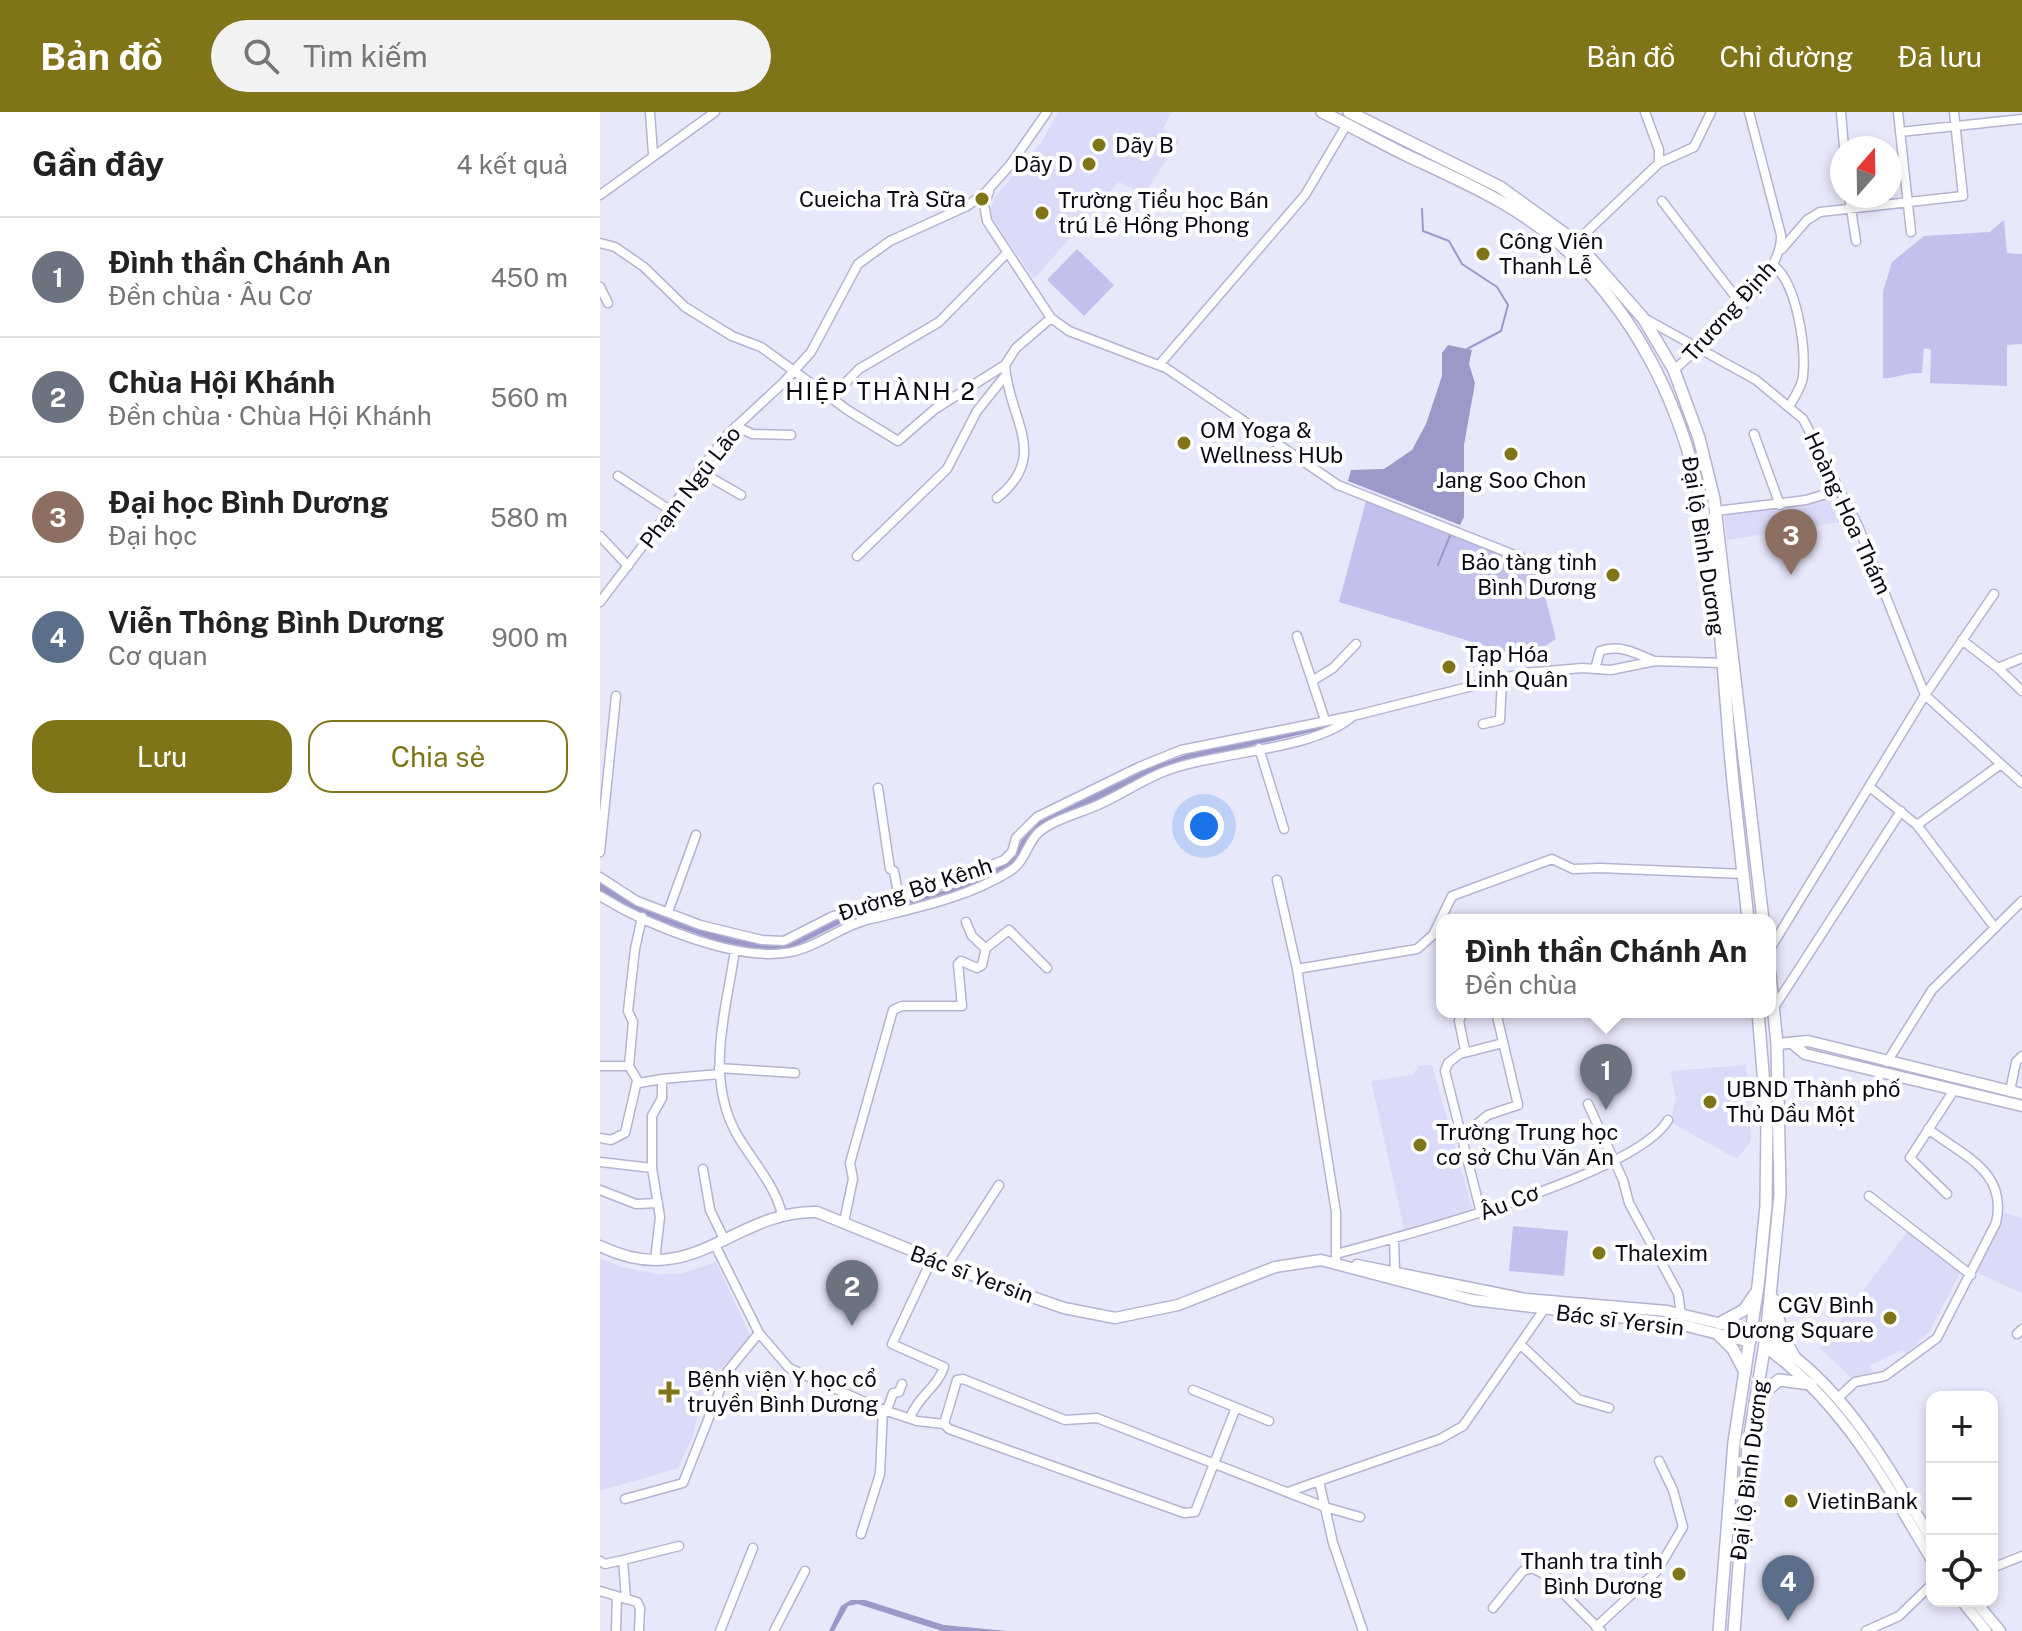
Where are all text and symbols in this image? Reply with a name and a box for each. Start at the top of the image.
search box [211,20,771,92]
text: Bản đồ [40,34,163,79]
icon: search [239,34,283,78]
text: Tìm kiếm [303,38,428,74]
text: Bản đồ [1586,40,1675,73]
text: Chỉ đường [1719,40,1853,73]
text: Đã lưu [1897,40,1982,73]
place label: Dãy B [1115,132,1174,158]
marker: Dãy B [1090,136,1108,154]
north arrow [1830,136,1902,208]
text: Gần đây [32,144,164,184]
text: 4 kết quả [456,149,568,180]
place label: Dãy D [1014,151,1073,177]
marker: Dãy D [1080,155,1098,173]
place label: Cueicha Trà Sữa [799,186,966,212]
place label: Trường Tiểu học Bán trú Lê Hồng Phong [1058,187,1269,238]
marker: Cueicha Trà Sữa [973,190,991,208]
marker: Trường Tiểu học Bán trú Lê Hồng Phong [1033,204,1051,222]
place label: Công Viên Thanh Lễ [1499,228,1603,279]
text: Đình thần Chánh An [108,244,391,280]
marker: Công Viên Thanh Lễ [1474,245,1492,263]
street label: Trương Định [1677,255,1781,367]
text: 1 [52,262,64,293]
text: 450 m [491,262,568,293]
text: Đền chùa · Âu Cơ [108,280,312,311]
text: Chùa Hội Khánh [108,364,335,400]
district label: HIỆP THÀNH 2 [785,377,977,405]
text: 2 [50,382,66,413]
text: 560 m [491,382,568,413]
text: Đền chùa · Chùa Hội Khánh [108,400,432,431]
place label: OM Yoga & Wellness HUb [1200,417,1343,468]
street label: Phạm Ngũ Lão [634,421,746,553]
street label: Hoàng Hoa Thám [1799,428,1897,598]
marker: OM Yoga & Wellness HUb [1175,434,1193,452]
marker: Jang Soo Chon [1502,445,1520,463]
street label: Đại lộ Bình Dương [1677,454,1731,638]
place label: Jang Soo Chon [1436,467,1586,493]
text: Đại học Bình Dương [108,484,389,520]
text: 3 [49,502,67,533]
text: 580 m [490,502,568,533]
pin: 3 [1765,509,1817,575]
text: Đại học [108,520,197,551]
place label: Bảo tàng tỉnh Bình Dương [1461,549,1597,600]
marker: Bảo tàng tỉnh Bình Dương [1604,566,1622,584]
text: Viễn Thông Bình Dương [108,604,444,640]
text: 4 [49,622,67,653]
text: 900 m [491,622,568,653]
text: Cơ quan [108,640,207,671]
place label: Tạp Hóa Linh Quân [1465,641,1568,692]
marker: Tạp Hóa Linh Quân [1440,658,1458,676]
button: Lưu [32,720,292,793]
button: Chia sẻ [308,720,568,793]
your location [1184,806,1224,846]
street label: Đường Bờ Kênh [835,852,995,926]
popup [1436,914,1776,1018]
text: Đình thần Chánh An [1465,933,1747,969]
text: Đền chùa [1465,969,1577,1000]
pin: 1 [1580,1044,1632,1110]
place label: UBND Thành phố Thủ Dầu Một [1726,1076,1900,1127]
marker: UBND Thành phố Thủ Dầu Một [1701,1093,1719,1111]
place label: Trường Trung học cơ sở Chu Văn An [1436,1119,1618,1170]
marker: Trường Trung học cơ sở Chu Văn An [1411,1136,1429,1154]
street label: Âu Cơ [1475,1178,1543,1225]
street label: Bác sĩ Yersin [907,1240,1037,1308]
place label: Thalexim [1615,1240,1708,1266]
marker: Thalexim [1590,1244,1608,1262]
pin: 2 [826,1260,878,1326]
place label: CGV Bình Dương Square [1726,1292,1874,1343]
street label: Bác sĩ Yersin [1554,1299,1686,1341]
marker: CGV Bình Dương Square [1881,1309,1899,1327]
place label: Bệnh viện Y học cổ truyền Bình Dương [687,1366,879,1417]
street label: Đại lộ Bình Dương [1725,1378,1773,1562]
marker: Bệnh viện Y học cổ truyền Bình Dương [658,1381,680,1403]
map controls [1926,1391,1998,1607]
button: + [1926,1391,1998,1463]
button: − [1926,1463,1998,1535]
place label: VietinBank [1807,1488,1918,1514]
marker: VietinBank [1782,1492,1800,1510]
button: locate [1926,1535,1998,1607]
place label: Thanh tra tỉnh Bình Dương [1521,1548,1663,1599]
pin: 4 [1762,1555,1814,1621]
marker: Thanh tra tỉnh Bình Dương [1670,1565,1688,1583]

